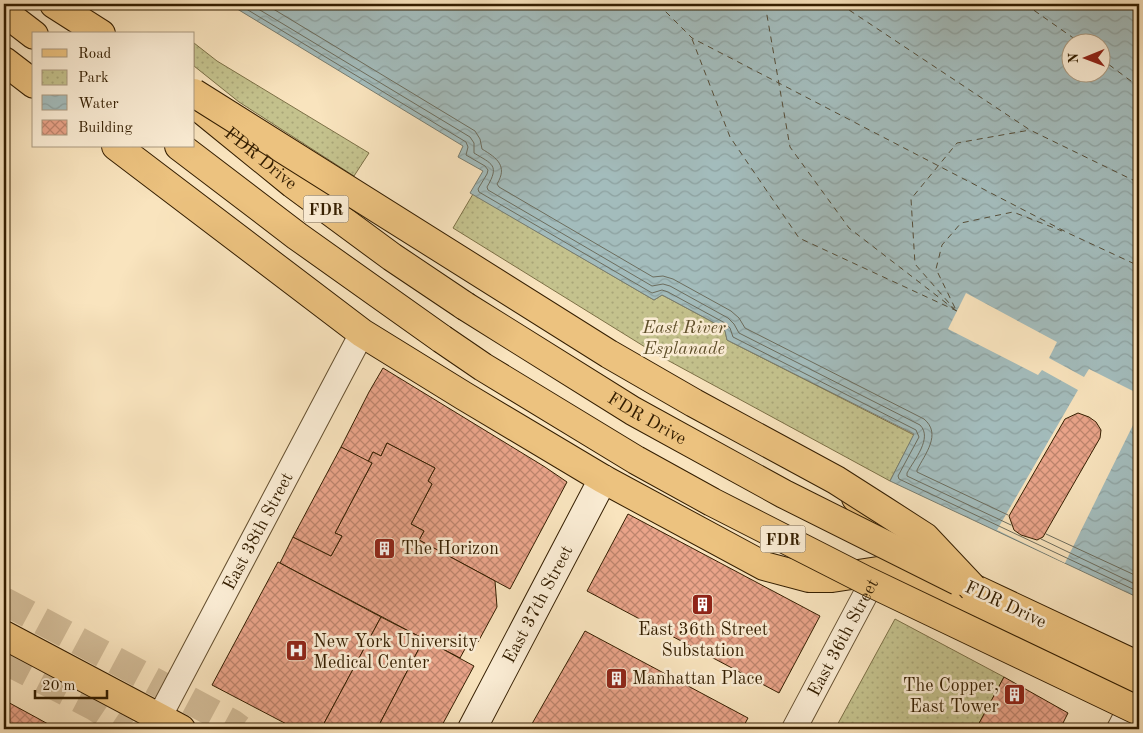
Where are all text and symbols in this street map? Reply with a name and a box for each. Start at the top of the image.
legend [32,32,195,148]
north arrow [1060,32,1110,82]
text: Road [78,47,112,62]
text: N [1067,52,1081,64]
text: Park [78,71,109,86]
text: Water [78,97,119,112]
text: Building [78,121,133,136]
street label: FDR Drive [221,124,300,193]
road number: FDR [304,195,348,222]
park label: East River Esplanade [641,319,727,358]
street label: FDR Drive [604,389,689,448]
street label: East 38th Street [220,470,297,593]
road number: FDR [760,526,806,552]
building icon: The Horizon [373,536,397,560]
place label: The Horizon [401,540,499,558]
street label: East 37th Street [500,543,577,666]
street label: East 36th Street [805,576,882,699]
street label: FDR Drive [962,578,1049,632]
building icon: East 36th Street Substation [691,592,715,616]
place label: East 36th Street Substation [638,621,768,660]
place label: New York University Medical Center [313,633,479,672]
hospital icon: New York University Medical Center [285,639,309,663]
building icon: Manhattan Place [604,666,628,690]
scale bar [35,668,108,700]
place label: Manhattan Place [632,670,763,688]
place label: The Copper, East Tower [903,677,1000,716]
text: 20 m [42,679,76,694]
building icon: The Copper, East Tower [1003,683,1027,707]

